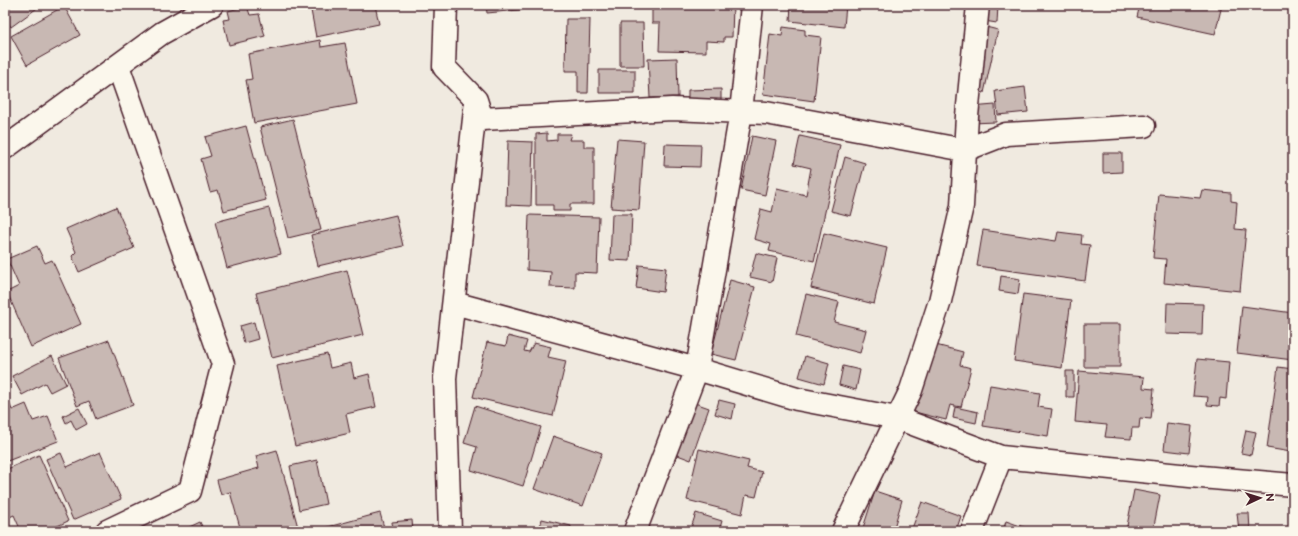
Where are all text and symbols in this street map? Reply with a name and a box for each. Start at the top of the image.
north arrow [1240,478,1280,518]
text: N [1263,493,1276,502]

